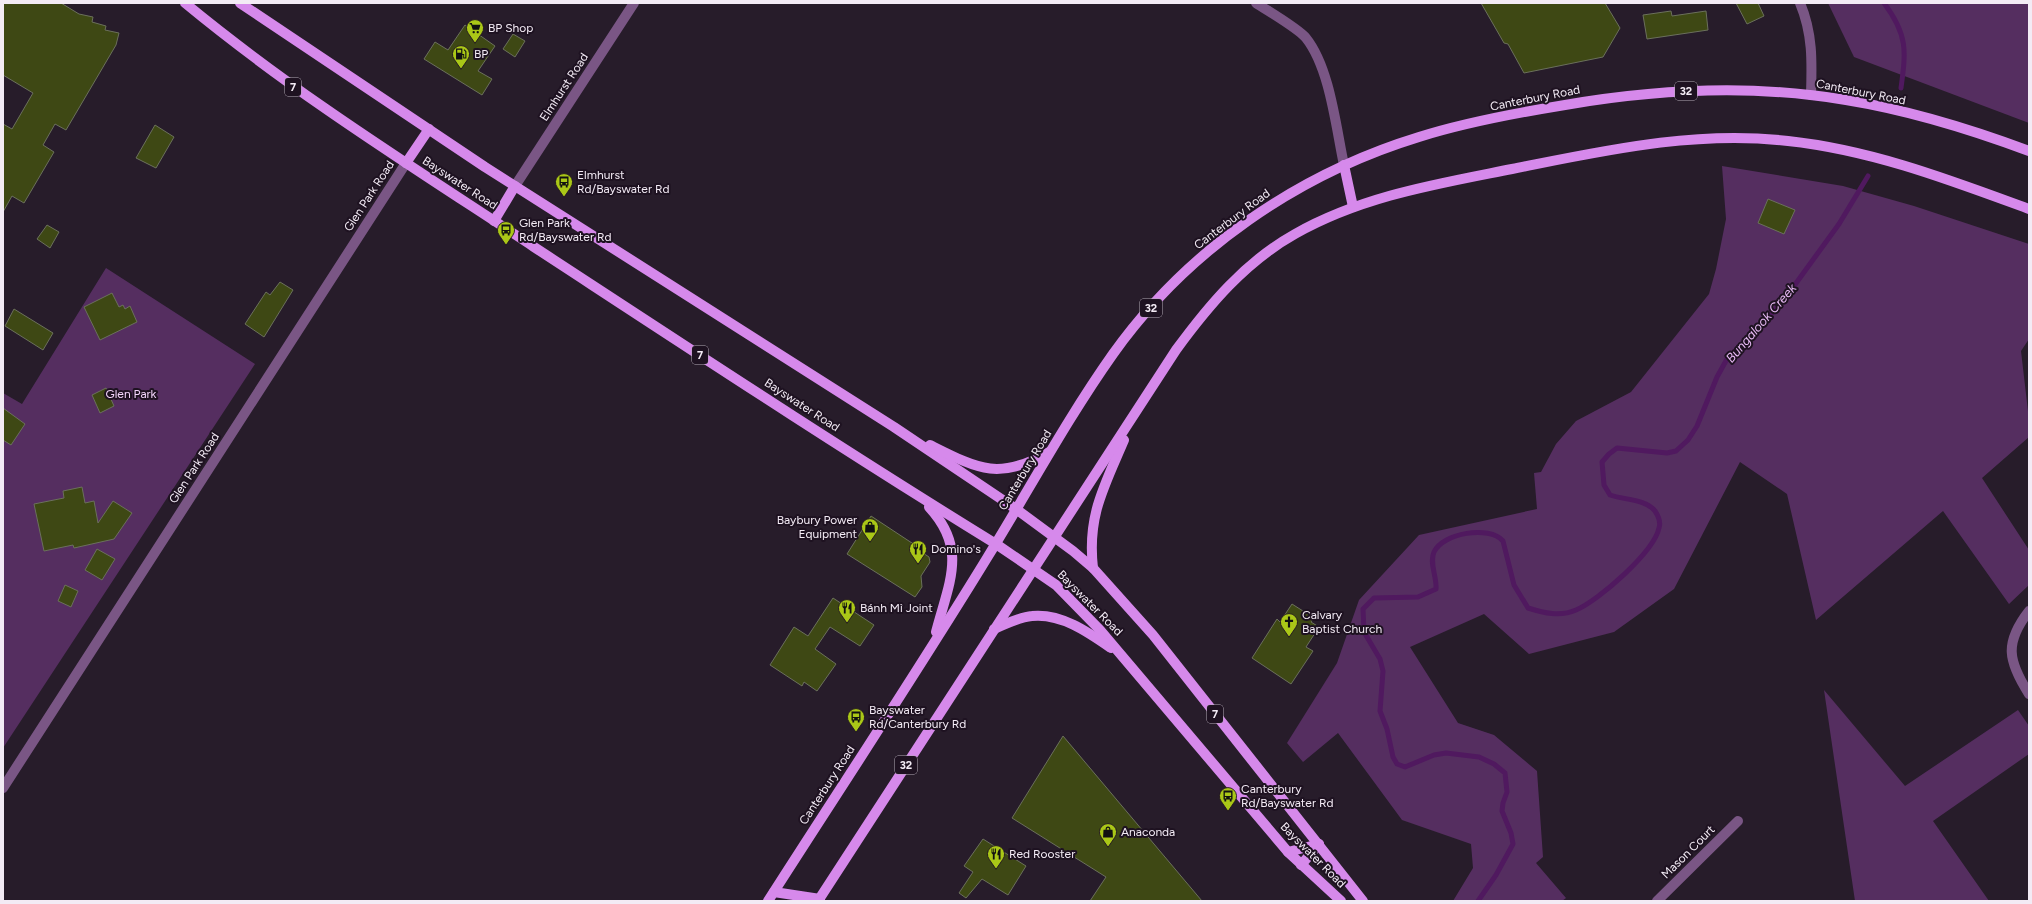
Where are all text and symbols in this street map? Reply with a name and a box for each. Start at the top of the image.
supermarket icon: BP Shop [465,18,485,43]
place label: BP Shop [488,21,533,35]
fuel station icon: BP [451,44,471,69]
place label: BP [474,47,488,61]
street label: Elmhurst Road [537,50,591,124]
street label: Canterbury Road [1815,76,1907,108]
road number: 7 [285,78,301,96]
street label: Canterbury Road [1489,82,1581,114]
road number: 32 [1675,82,1697,100]
street label: Bayswater Road [420,154,500,212]
street label: Glen Park Road [341,158,397,234]
place label: Elmhurst Rd/Bayswater Rd [577,168,670,196]
bus stop icon: Elmhurst Rd/Bayswater Rd [554,172,574,197]
street label: Canterbury Road [1191,186,1273,252]
place label: Glen Park Rd/Bayswater Rd [519,216,612,244]
bus stop icon: Glen Park Rd/Bayswater Rd [496,220,516,245]
water label: Bungalook Creek [1723,280,1800,365]
road number: 32 [1140,299,1162,317]
road number: 7 [692,346,708,364]
street label: Bayswater Road [762,376,842,434]
park label: Glen Park [106,387,157,401]
street label: Canterbury Road [995,427,1055,513]
street label: Glen Park Road [166,430,222,506]
place label: Baybury Power Equipment [777,513,857,541]
shop icon: Baybury Power Equipment [860,517,880,542]
restaurant icon: Domino's [908,539,928,564]
place label: Domino's [931,542,981,556]
street label: Bayswater Road [1055,568,1125,638]
restaurant icon: Bánh Mì Joint [837,598,857,623]
place label: Bánh Mì Joint [860,601,933,615]
place label: Calvary Baptist Church [1302,608,1383,636]
church icon: Calvary Baptist Church [1279,612,1299,637]
place label: Bayswater Rd/Canterbury Rd [869,703,966,731]
road number: 7 [1207,705,1223,723]
bus stop icon: Bayswater Rd/Canterbury Rd [846,707,866,732]
street label: Canterbury Road [796,743,858,827]
road number: 32 [895,756,917,774]
place label: Canterbury Rd/Bayswater Rd [1241,782,1334,810]
bus stop icon: Canterbury Rd/Bayswater Rd [1218,786,1238,811]
street label: Bayswater Road [1278,820,1348,890]
shop icon: Anaconda [1098,822,1118,847]
street label: Mason Court [1659,822,1718,881]
place label: Anaconda [1121,825,1175,839]
restaurant icon: Red Rooster [986,844,1006,869]
place label: Red Rooster [1009,847,1075,861]

